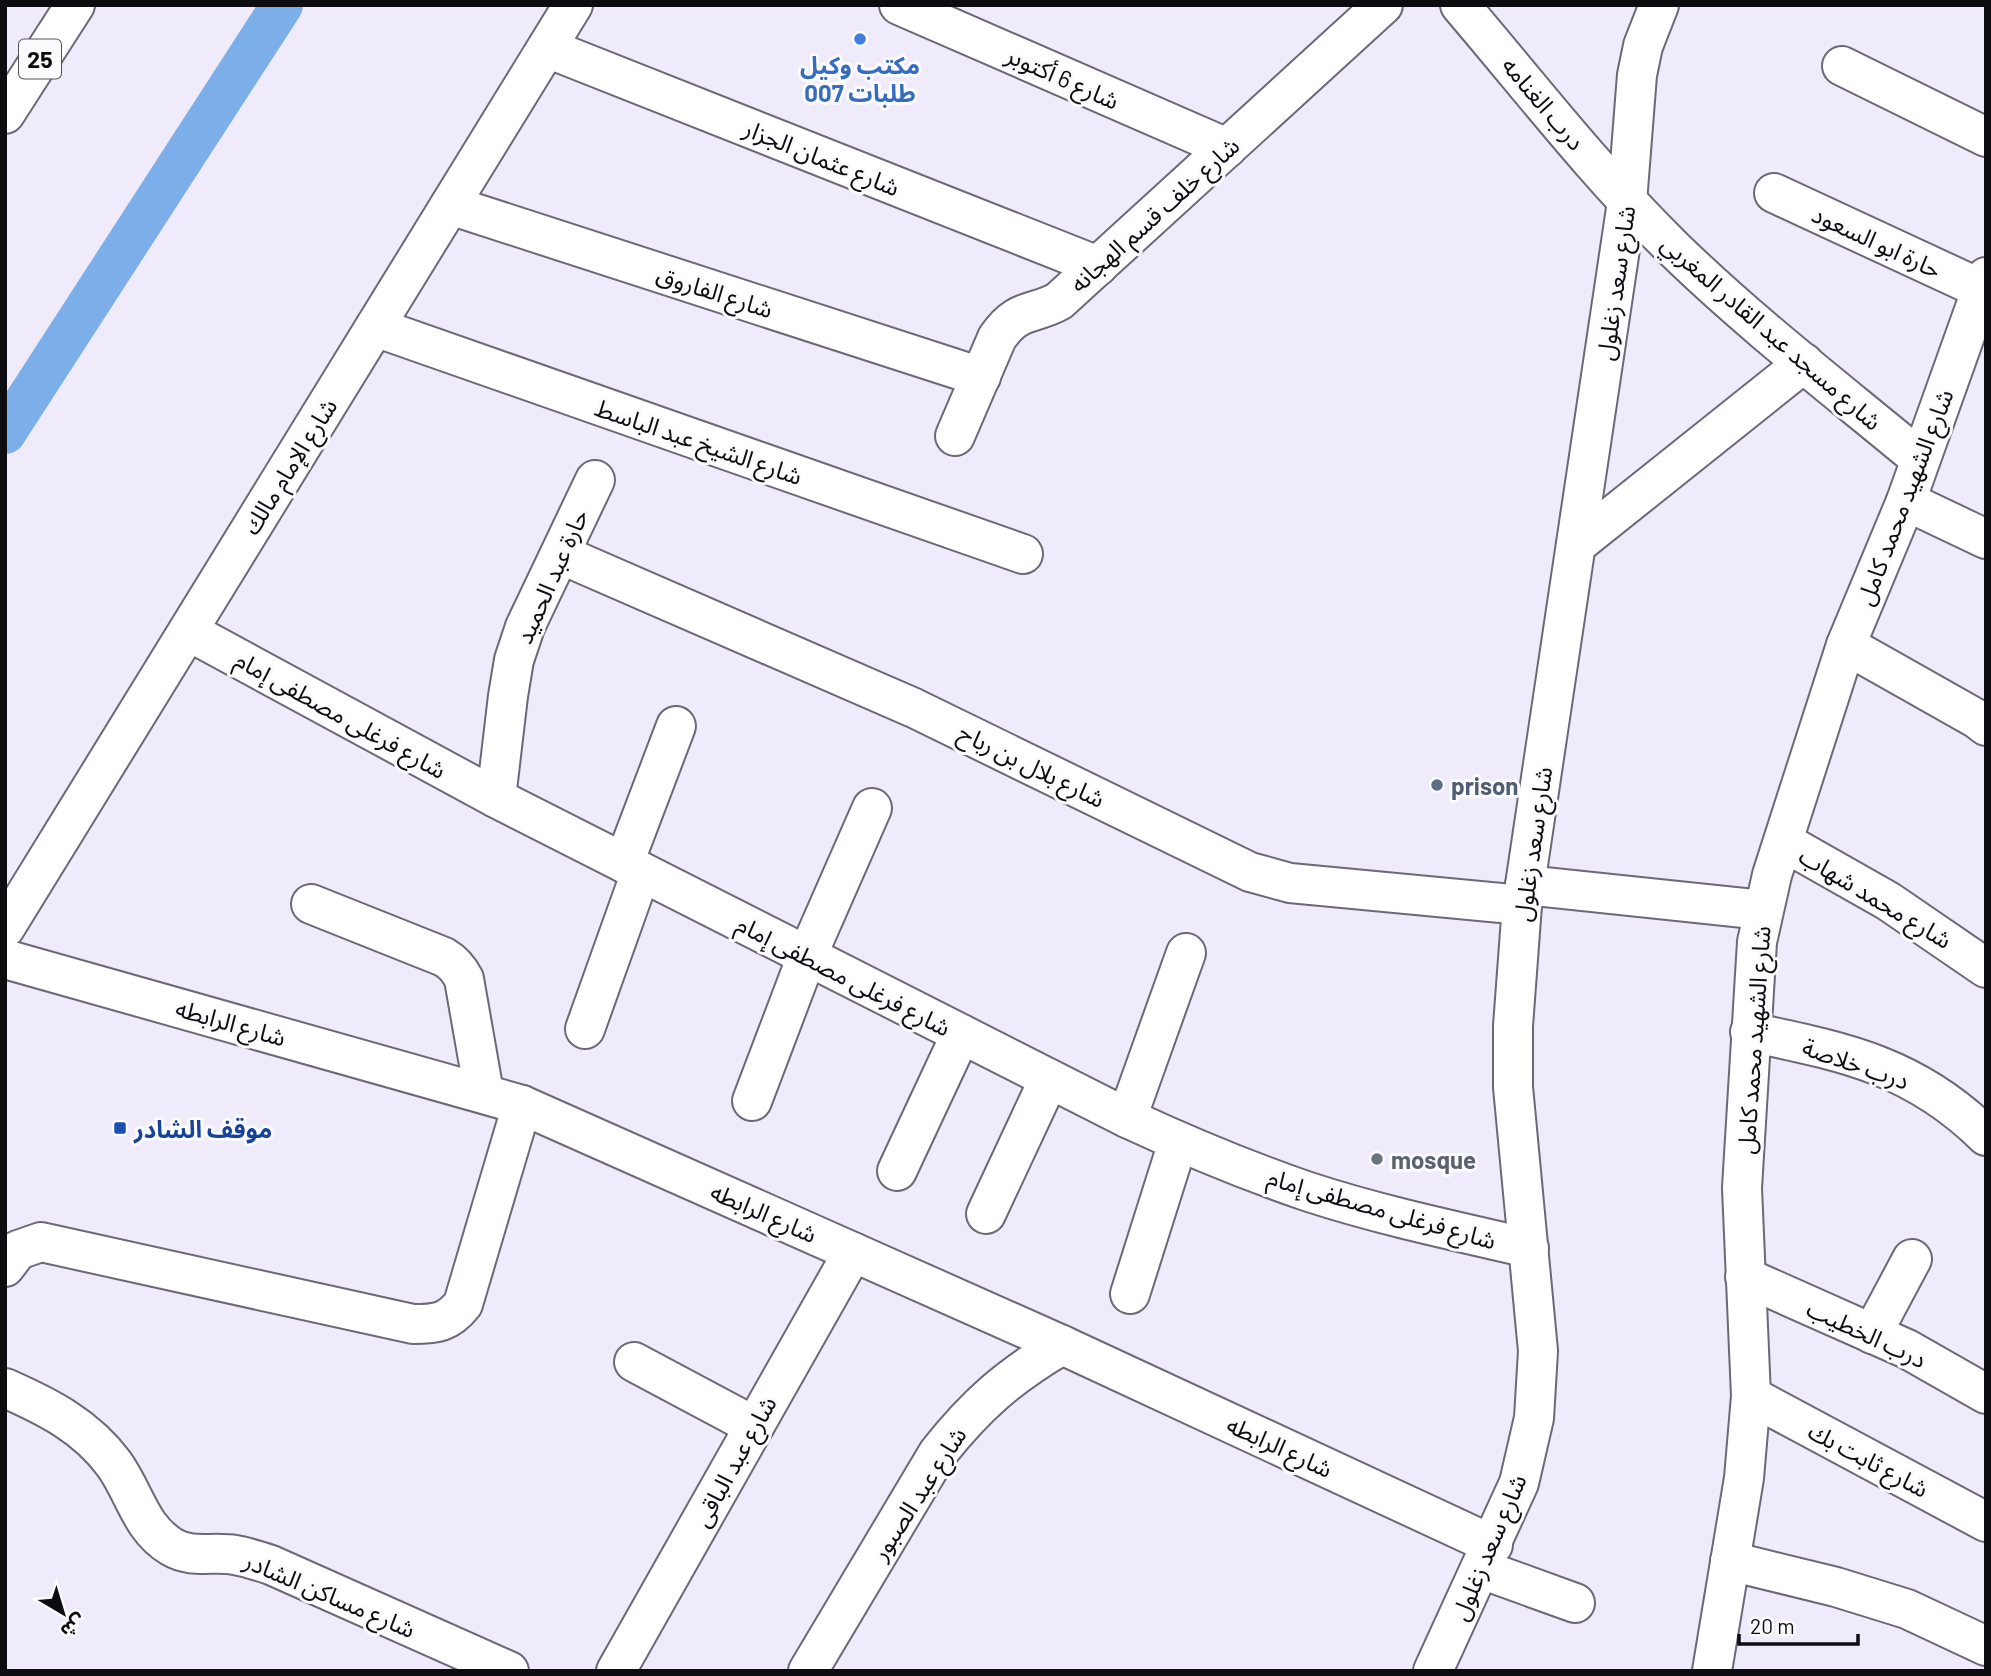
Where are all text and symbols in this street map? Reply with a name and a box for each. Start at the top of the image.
marker: مكتب وكيل طلبات 007 [852,31,868,47]
street label: شارع 6 أكتوبر [1000,39,1124,118]
road number: 25 [19,40,61,78]
place label: مكتب وكيل طلبات 007 [800,50,920,108]
street label: درب الغنامه [1496,50,1591,156]
street label: شارع عثمان الجزار [737,112,904,205]
street label: شارع خلف قسم الهجانه [1063,130,1247,301]
street label: حارة ابو السعود [1807,198,1946,285]
street label: شارع سعد زغلول [1590,204,1644,363]
street label: شارع مسجد عبد القادر المغربي [1652,228,1888,440]
street label: شارع الفاروق [652,259,777,327]
street label: شارع الشهيد محمد كامل [1849,385,1962,610]
street label: شارع الإمام مالك [236,392,347,542]
street label: شارع الشيخ عبد الباسط [590,392,806,494]
street label: حارة عبد الحميد [508,504,594,648]
street label: شارع فرغلى مصطفى إمام [228,644,451,788]
street label: شارع بلال بن رباح [952,717,1110,817]
street label: شارع سعد زغلول [1507,765,1561,924]
place label: prison [1451,771,1519,800]
marker: prison [1429,777,1445,793]
street label: شارع محمد شهاب [1792,840,1957,957]
street label: شارع فرغلى مصطفى إمام [730,908,956,1046]
street label: شارع الشهيد محمد كامل [1731,925,1779,1155]
street label: شارع الرابطه [171,992,289,1055]
street label: درب خلاصة [1799,1031,1913,1096]
place label: موقف الشادر [133,1114,272,1144]
marker: موقف الشادر [112,1120,128,1136]
place label: mosque [1391,1145,1476,1174]
marker: mosque [1369,1151,1385,1167]
street label: شارع فرغلى مصطفى إمام [1263,1161,1500,1259]
street label: شارع الرابطه [705,1176,822,1252]
street label: درب الخطيب [1802,1293,1931,1374]
street label: شارع عبد الباقى [686,1391,785,1533]
street label: شارع الرابطه [1221,1409,1337,1487]
street label: شارع ثابت بك [1802,1415,1934,1506]
street label: شارع عبد الصبور [864,1421,975,1568]
street label: شارع سعد زغلول [1444,1470,1535,1626]
street label: شارع مساكن الشادر [237,1544,420,1647]
north arrow [28,1578,98,1648]
scale bar [1739,1602,1858,1646]
text: ش [56,1610,91,1644]
text: 20 m [1750,1613,1795,1638]

